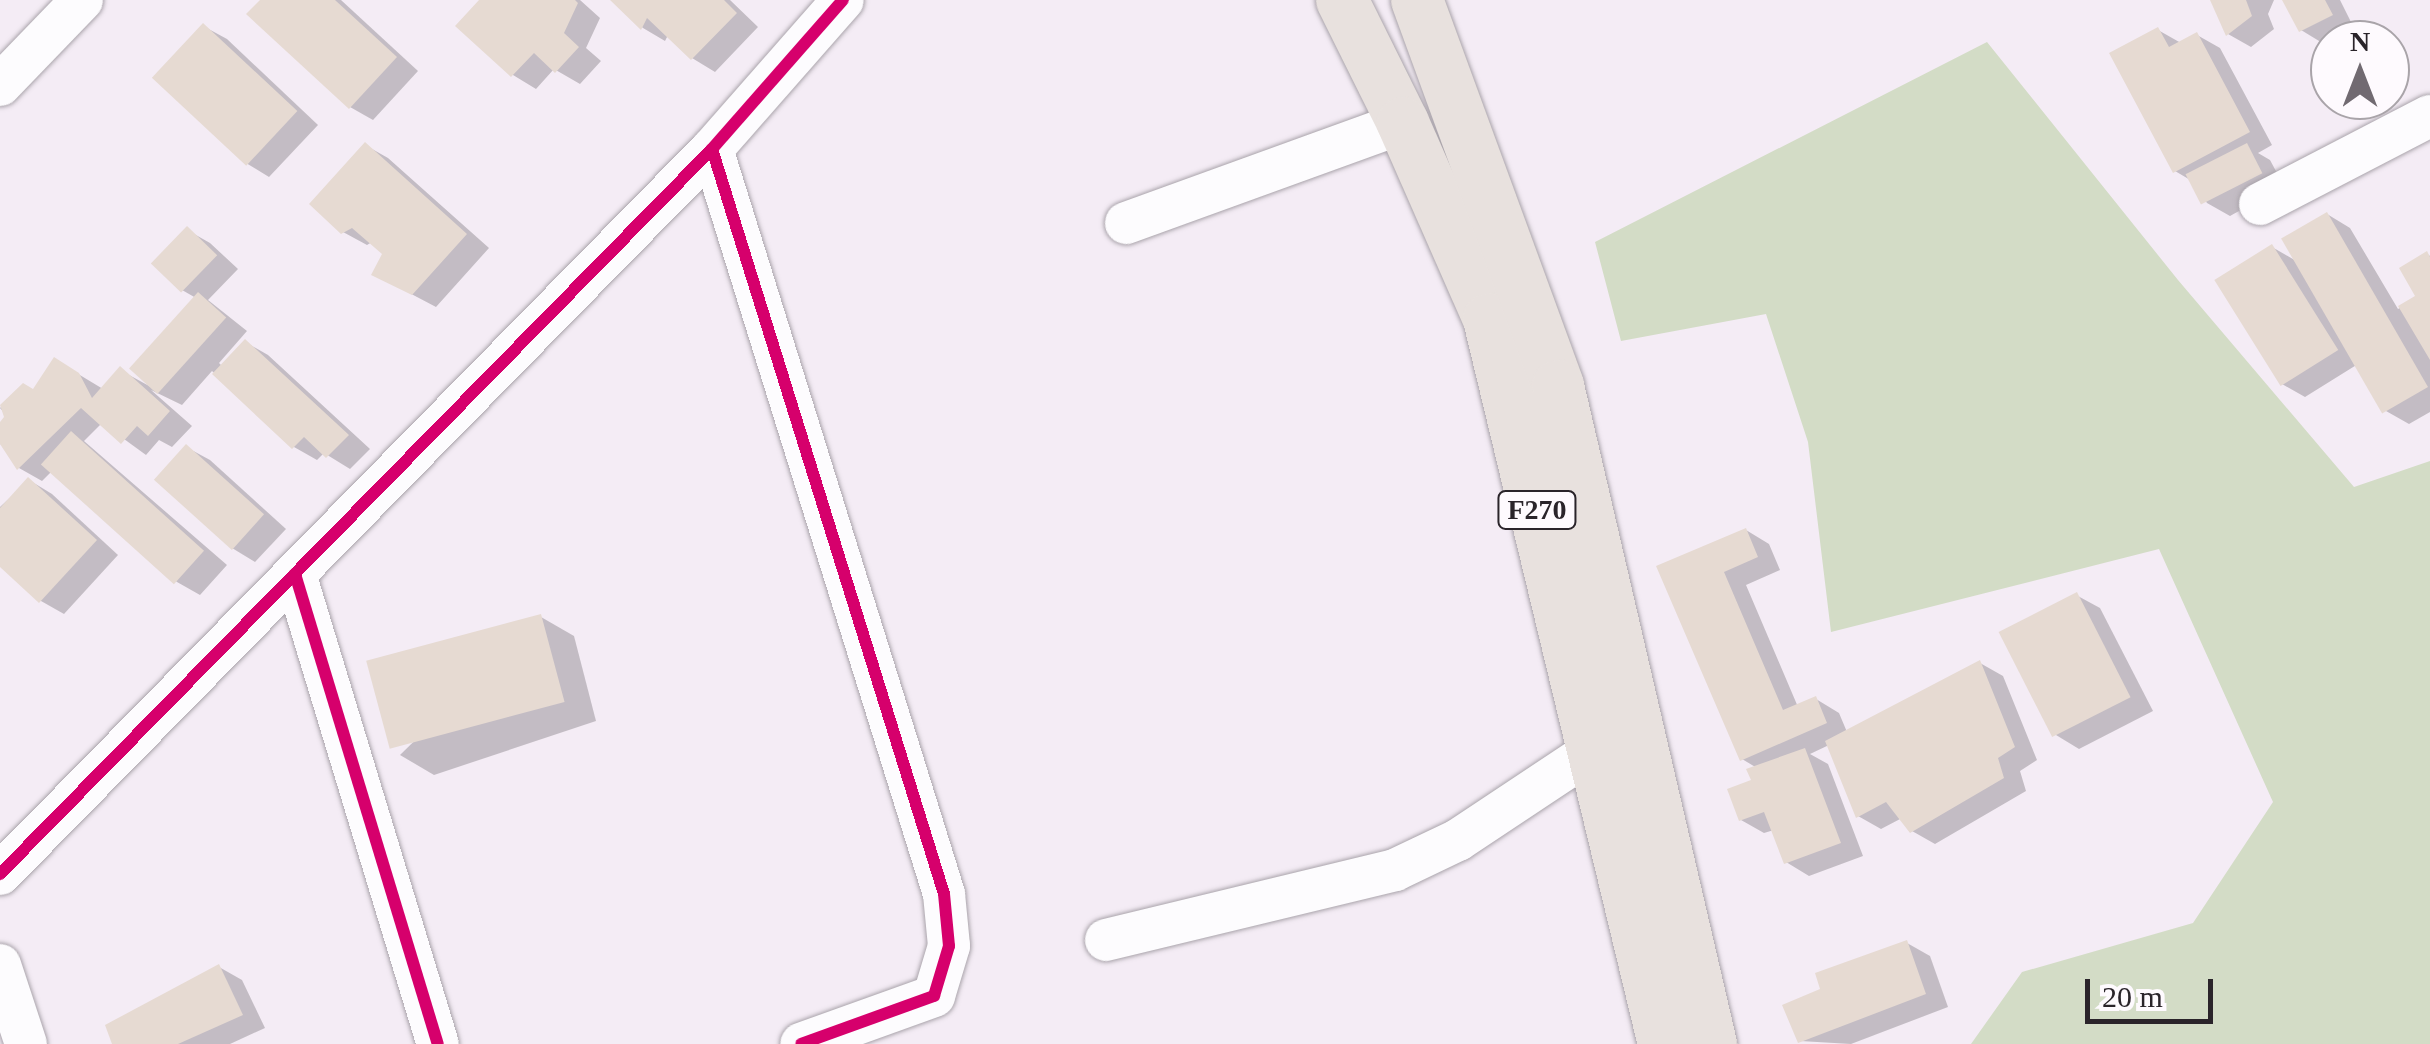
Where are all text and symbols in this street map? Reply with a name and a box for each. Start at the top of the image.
north arrow [2310,20,2410,120]
text: N [2350,26,2370,57]
road number: F270 [1497,487,1577,533]
scale bar [2090,959,2218,1021]
text: 20 m [2102,980,2163,1013]

